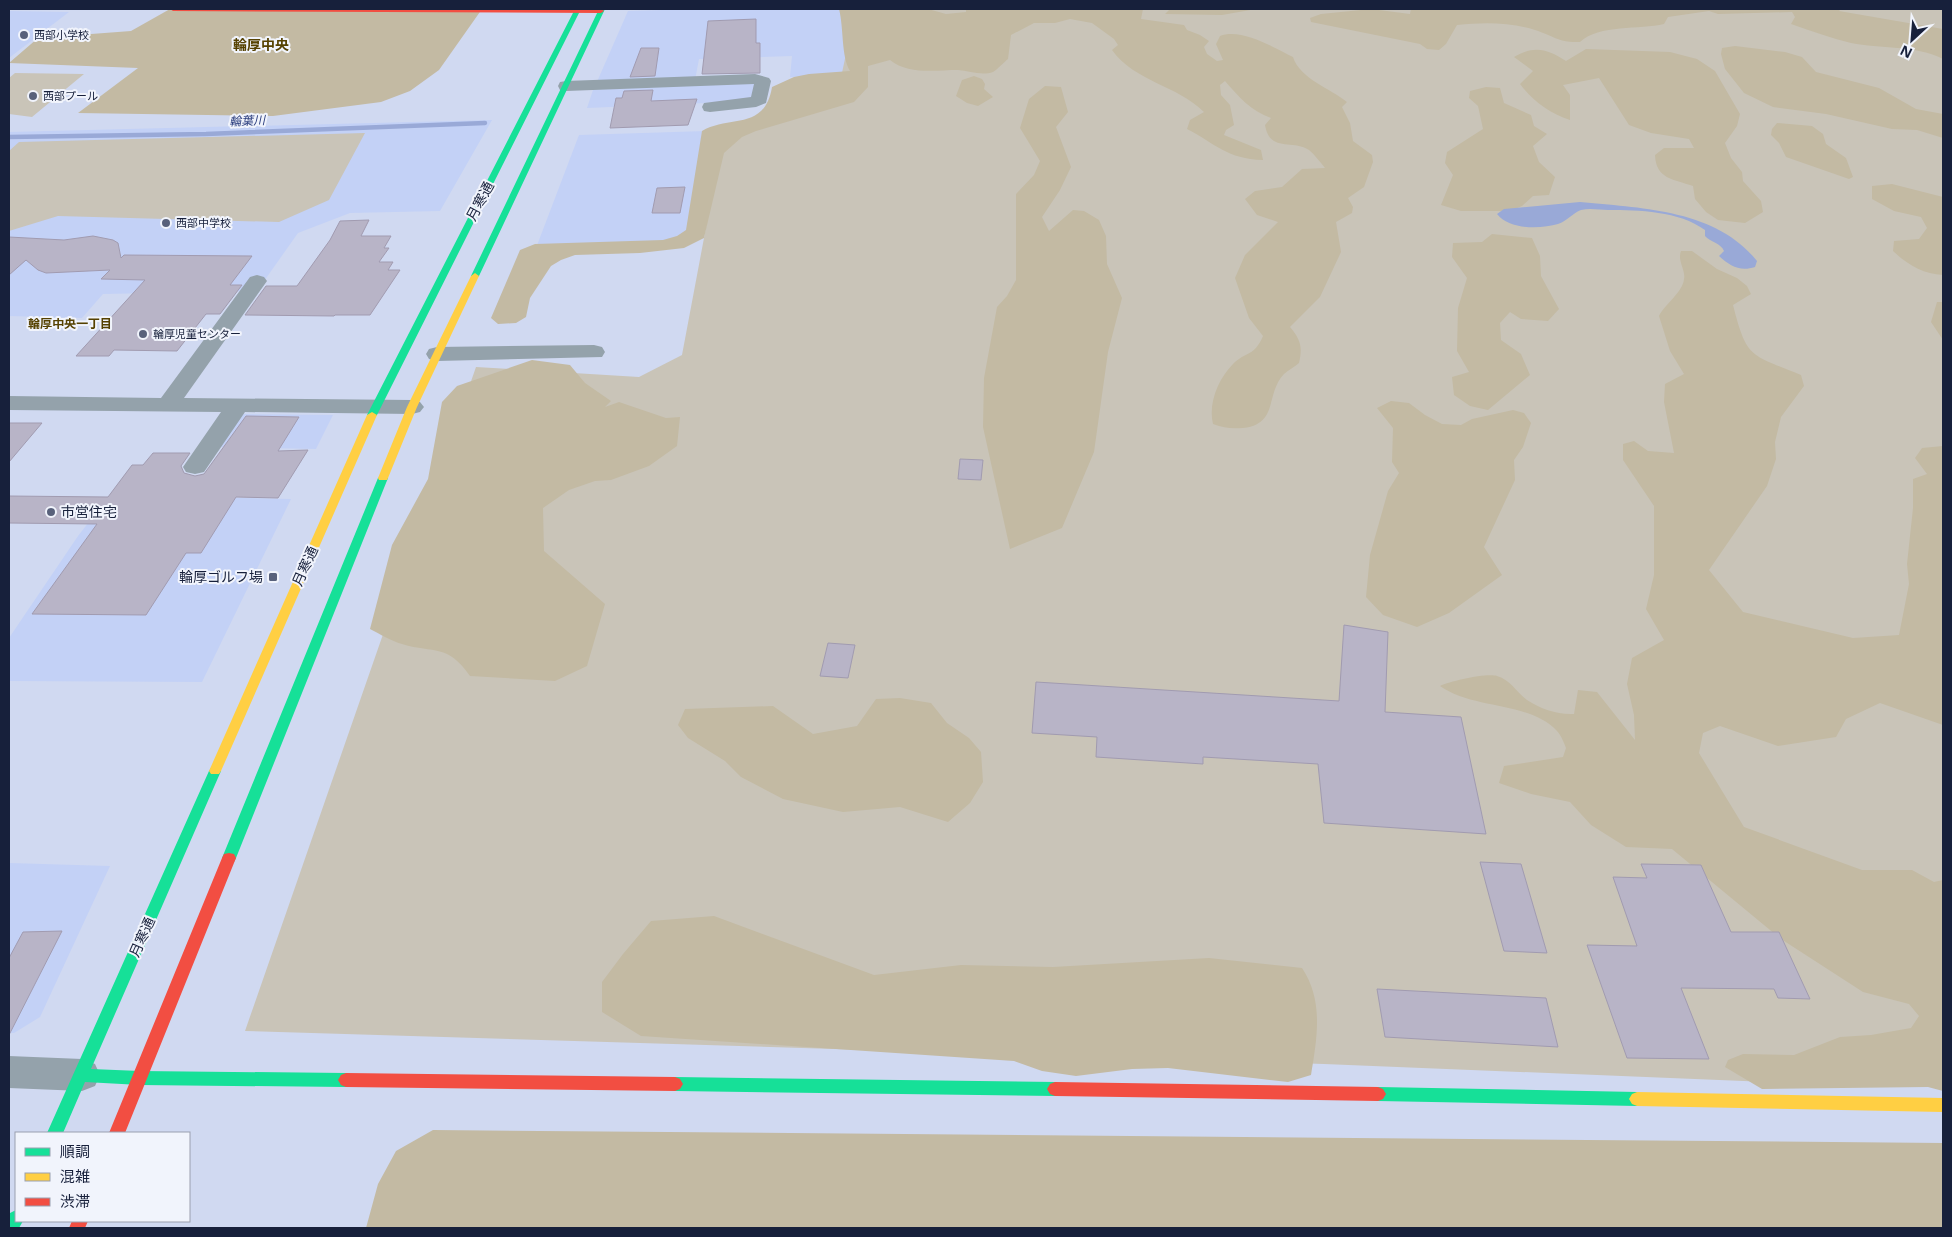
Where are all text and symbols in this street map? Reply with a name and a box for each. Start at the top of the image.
north arrow [1887,15,1937,65]
place label: 西部小学校 [34,27,89,42]
marker: 西部小学校 [18,29,30,41]
district label: 輪厚中央 [233,35,289,54]
text: N [1897,41,1915,63]
place label: 西部プール [43,88,98,103]
marker: 西部プール [27,90,39,102]
water label: 輪葉川 [229,111,267,130]
street label: 月寒通 [461,178,498,224]
place label: 西部中学校 [176,215,231,230]
marker: 西部中学校 [160,217,172,229]
district label: 輪厚中央一丁目 [28,315,112,332]
place label: 輪厚児童センター [153,326,241,341]
marker: 輪厚児童センター [137,328,149,340]
place label: 市営住宅 [61,502,117,521]
marker: 市営住宅 [45,506,57,518]
street label: 月寒通 [287,543,322,589]
place label: 輪厚ゴルフ場 [179,567,263,586]
marker: 輪厚ゴルフ場 [267,571,279,583]
street label: 月寒通 [124,914,159,960]
legend [15,1132,190,1222]
text: 順調 [60,1141,90,1161]
text: 混雑 [60,1166,90,1186]
text: 渋滞 [60,1191,90,1211]

